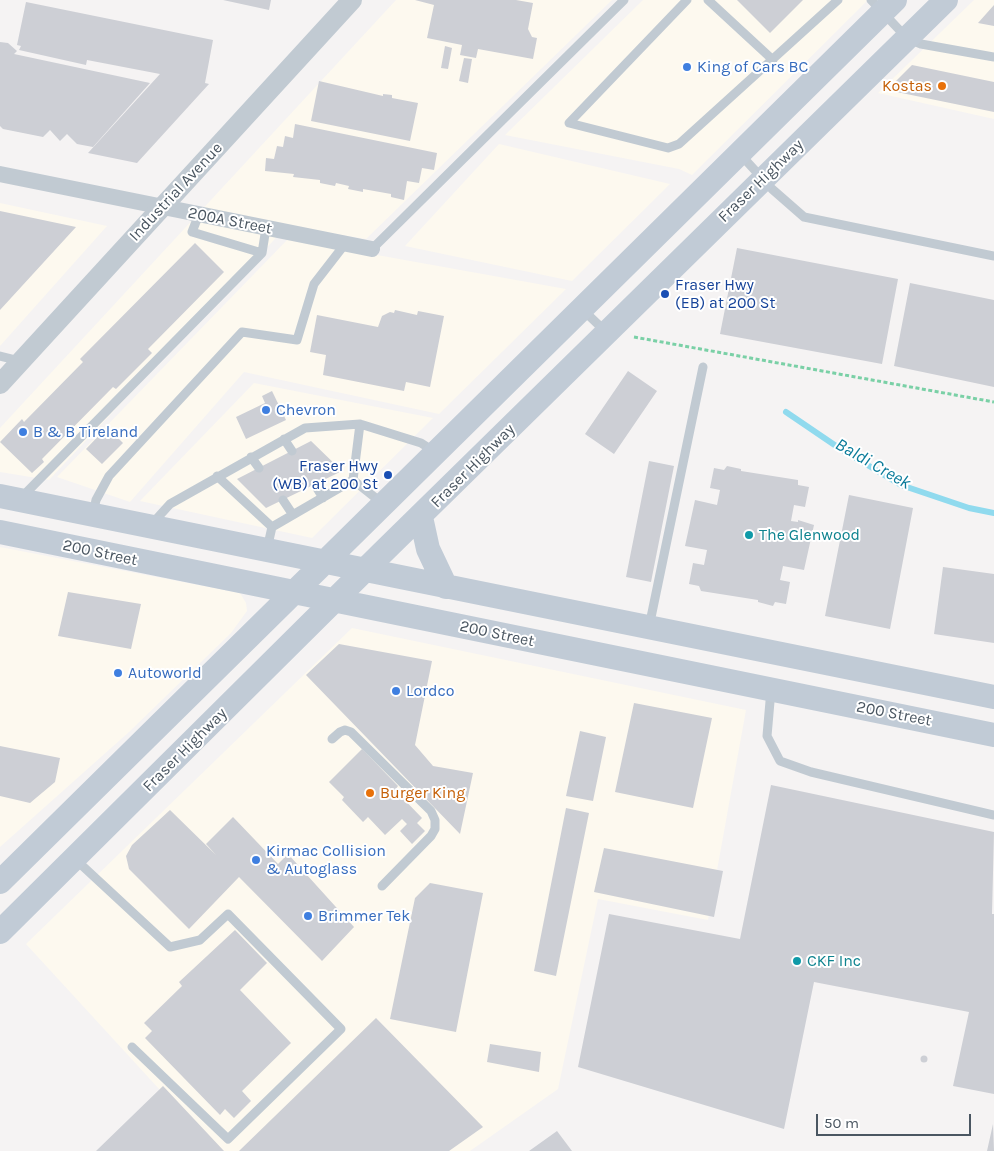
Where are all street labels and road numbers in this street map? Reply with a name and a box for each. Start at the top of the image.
street label: Fraser Highway [714,135,808,227]
street label: Industrial Avenue [125,139,227,245]
street label: 200A Street [186,203,274,239]
street label: Fraser Highway [427,420,519,512]
street label: 200 Street [61,536,139,570]
street label: 200 Street [458,617,536,651]
street label: 200 Street [855,697,933,731]
street label: Fraser Highway [139,704,231,796]

